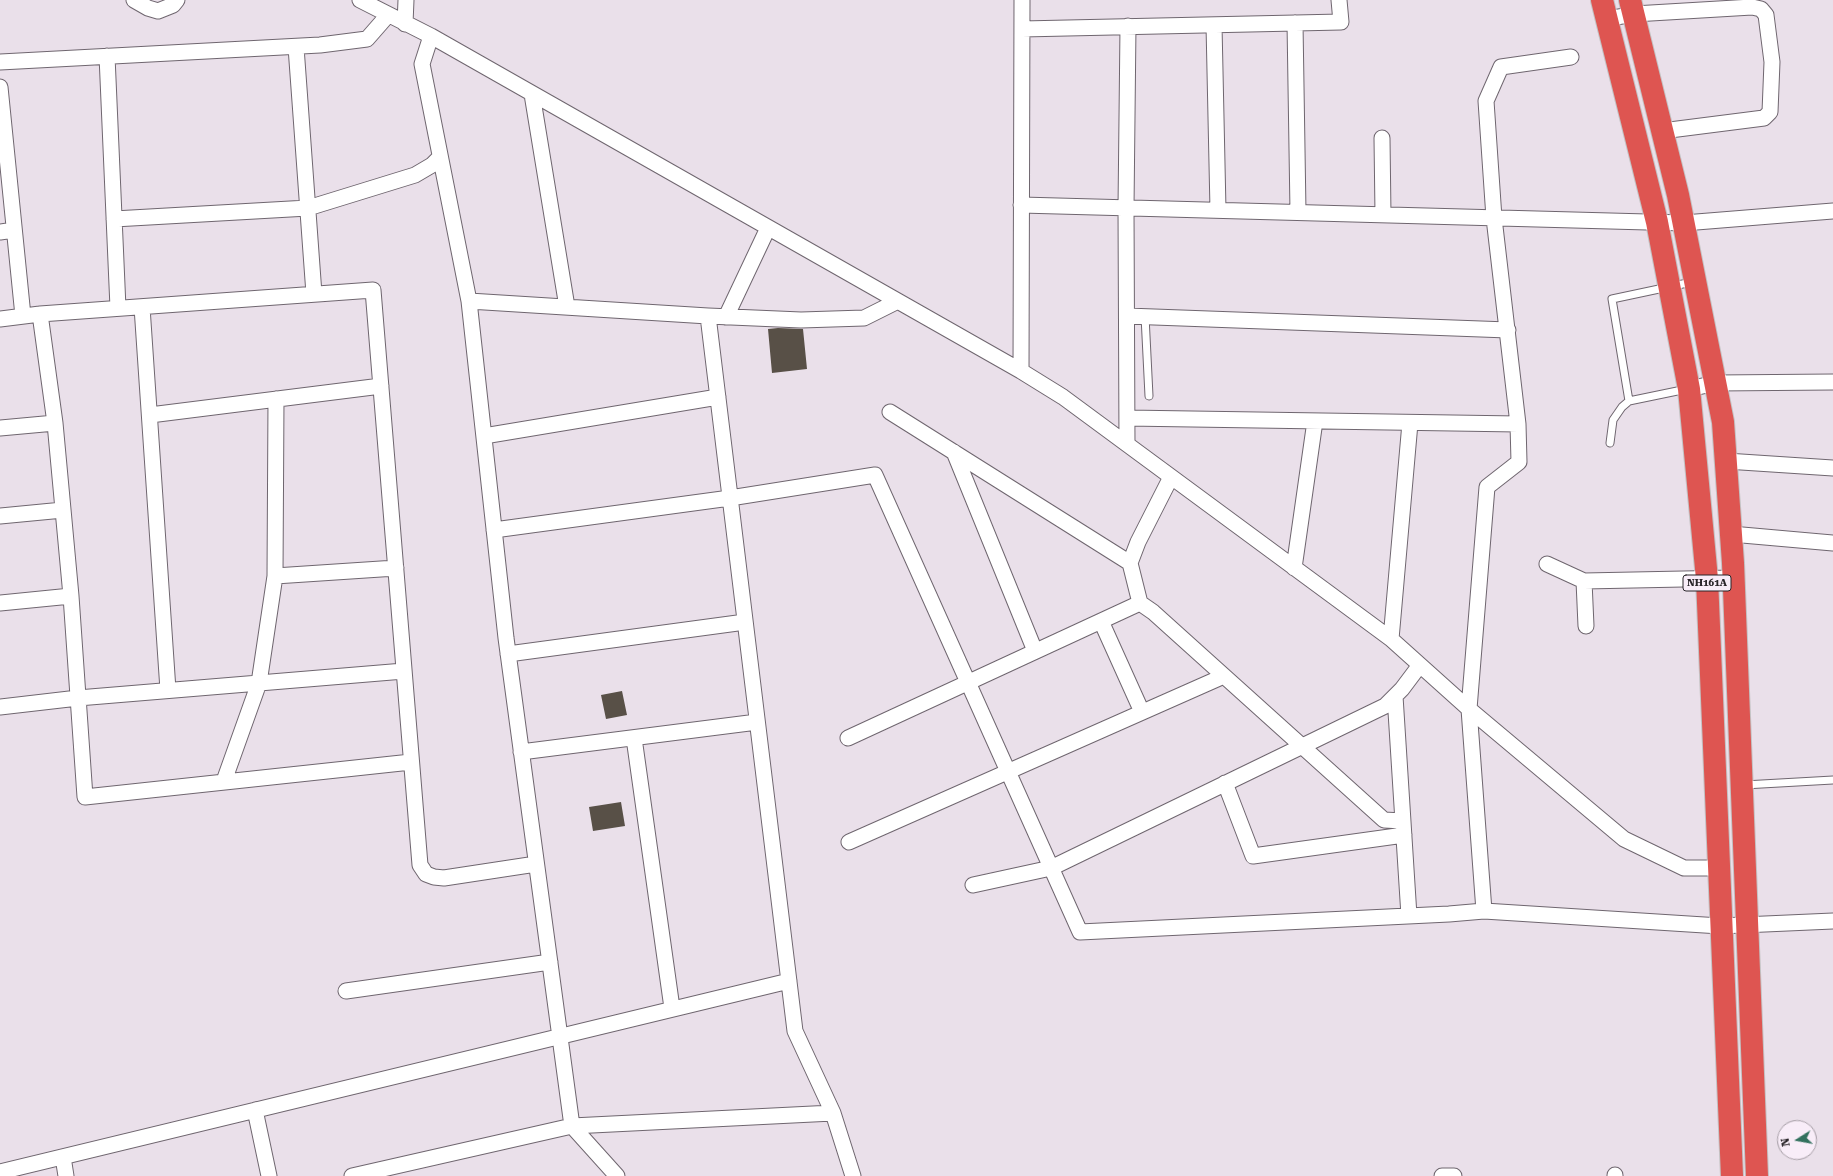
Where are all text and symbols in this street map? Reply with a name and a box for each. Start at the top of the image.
road number: NH161A [1683,575,1731,591]
north arrow [1777,1120,1817,1160]
text: N [1779,1137,1793,1148]

